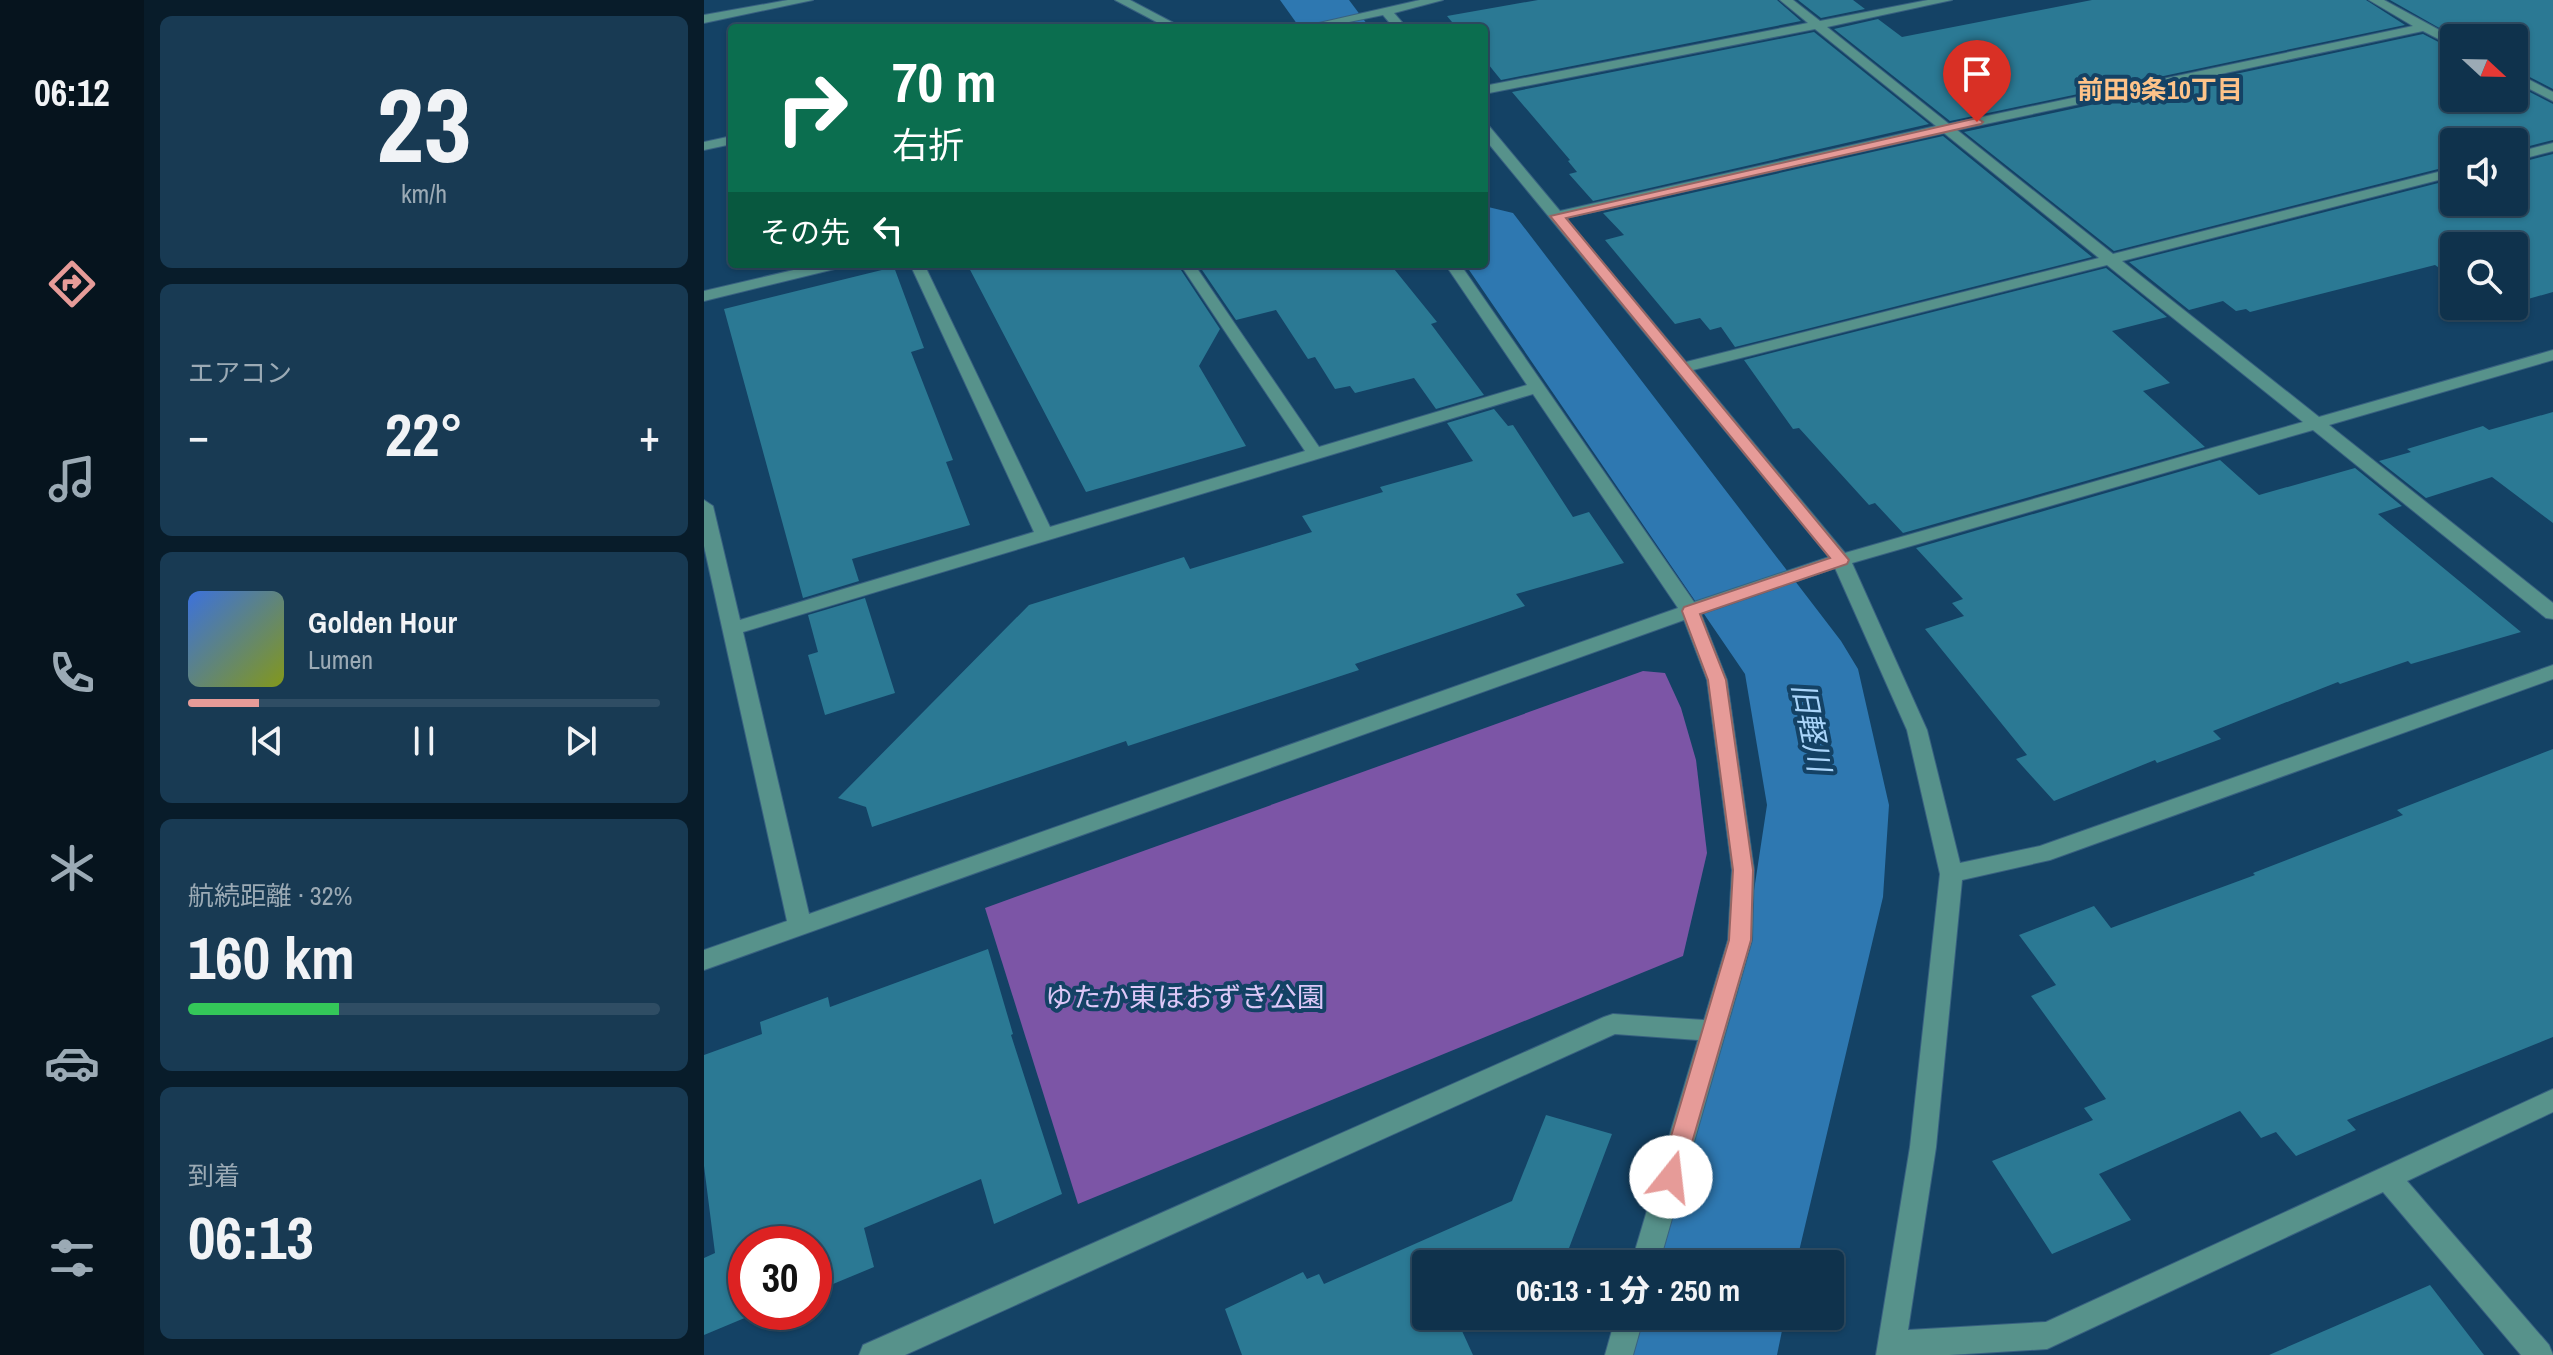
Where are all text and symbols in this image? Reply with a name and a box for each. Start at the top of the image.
north arrow [2440,24,2528,112]
map controls [2440,24,2528,320]
pin [1943,40,2011,122]
text: 70 m [892,44,997,119]
icon: arrive [1955,52,1999,96]
text: 23 [377,54,471,194]
icon: right [760,56,864,160]
text: 06:12 [34,69,110,117]
district label: 前田9条10丁目 [2077,72,2243,107]
text: 右折 [892,121,964,169]
button: sound [2440,128,2528,216]
text: km/h [401,176,447,211]
icon: left [866,208,910,252]
text: その先 [760,212,850,252]
button: search [2440,232,2528,320]
icon: directions [44,256,100,312]
text: エアコン [188,355,292,390]
text: 22° [385,394,463,475]
text: − [188,405,209,465]
text: + [639,405,660,465]
icon: music [44,451,100,507]
text: Golden Hour [308,602,457,642]
text: Lumen [308,642,373,677]
icon: phone [44,645,100,701]
water label: 旧軽川 [1784,679,1841,778]
icon: previous [245,719,289,763]
icon: pause [402,719,446,763]
icon: next [559,719,603,763]
icon: climate [44,840,100,896]
text: 航続距離 · 32% [188,878,352,913]
text: 160 km [188,917,355,998]
park label: ゆたか東ほおずき公園 [1045,978,1325,1016]
icon: car [44,1035,100,1091]
position arrow [1629,1135,1713,1219]
text: 到着 [188,1158,240,1193]
text: 06:13 [188,1197,314,1278]
speed limit sign: 30 [728,1226,832,1330]
icon: filters [44,1230,100,1286]
text: 06:13 · 1 分 · 250 m [1516,1270,1740,1310]

